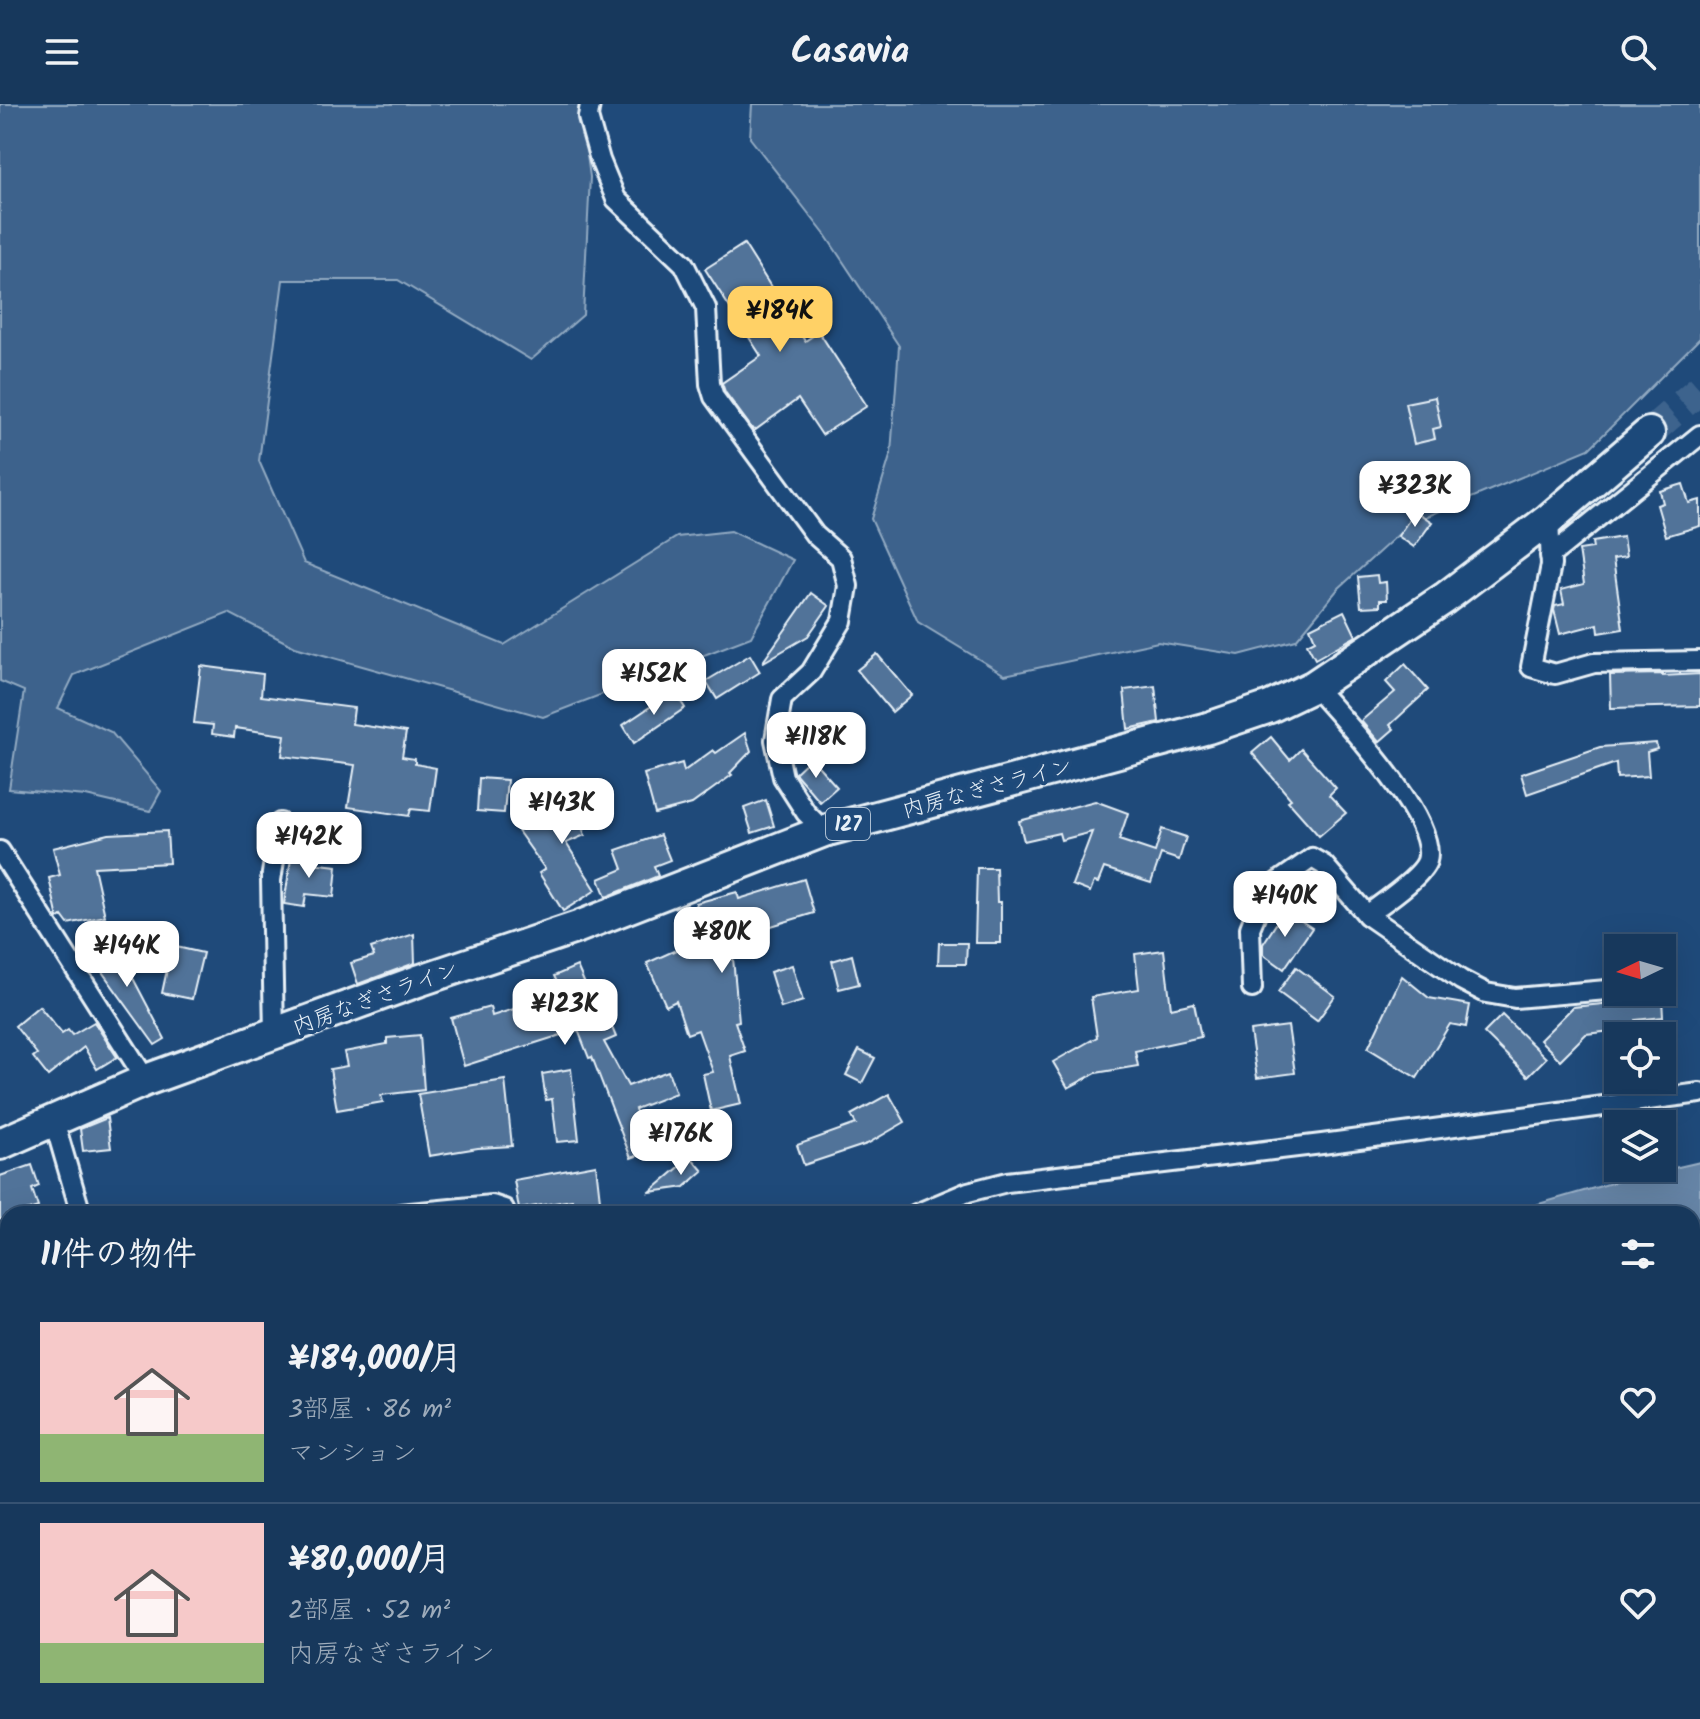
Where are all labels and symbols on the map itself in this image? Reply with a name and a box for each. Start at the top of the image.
pin: ¥184K [724,286,836,354]
pin: ¥323K [1359,461,1471,529]
pin: ¥152K [598,649,710,717]
pin: ¥118K [760,712,872,780]
street label: 内房なぎさライン [899,750,1077,829]
pin: ¥143K [506,778,618,846]
road number: 127 [826,808,870,840]
pin: ¥142K [253,812,365,880]
pin: ¥140K [1229,871,1341,939]
pin: ¥80K [675,907,769,975]
pin: ¥144K [71,921,183,989]
north arrow [1604,934,1676,1006]
street label: 内房なぎさライン [288,953,464,1046]
pin: ¥123K [509,979,621,1047]
pin: ¥176K [625,1109,737,1177]

